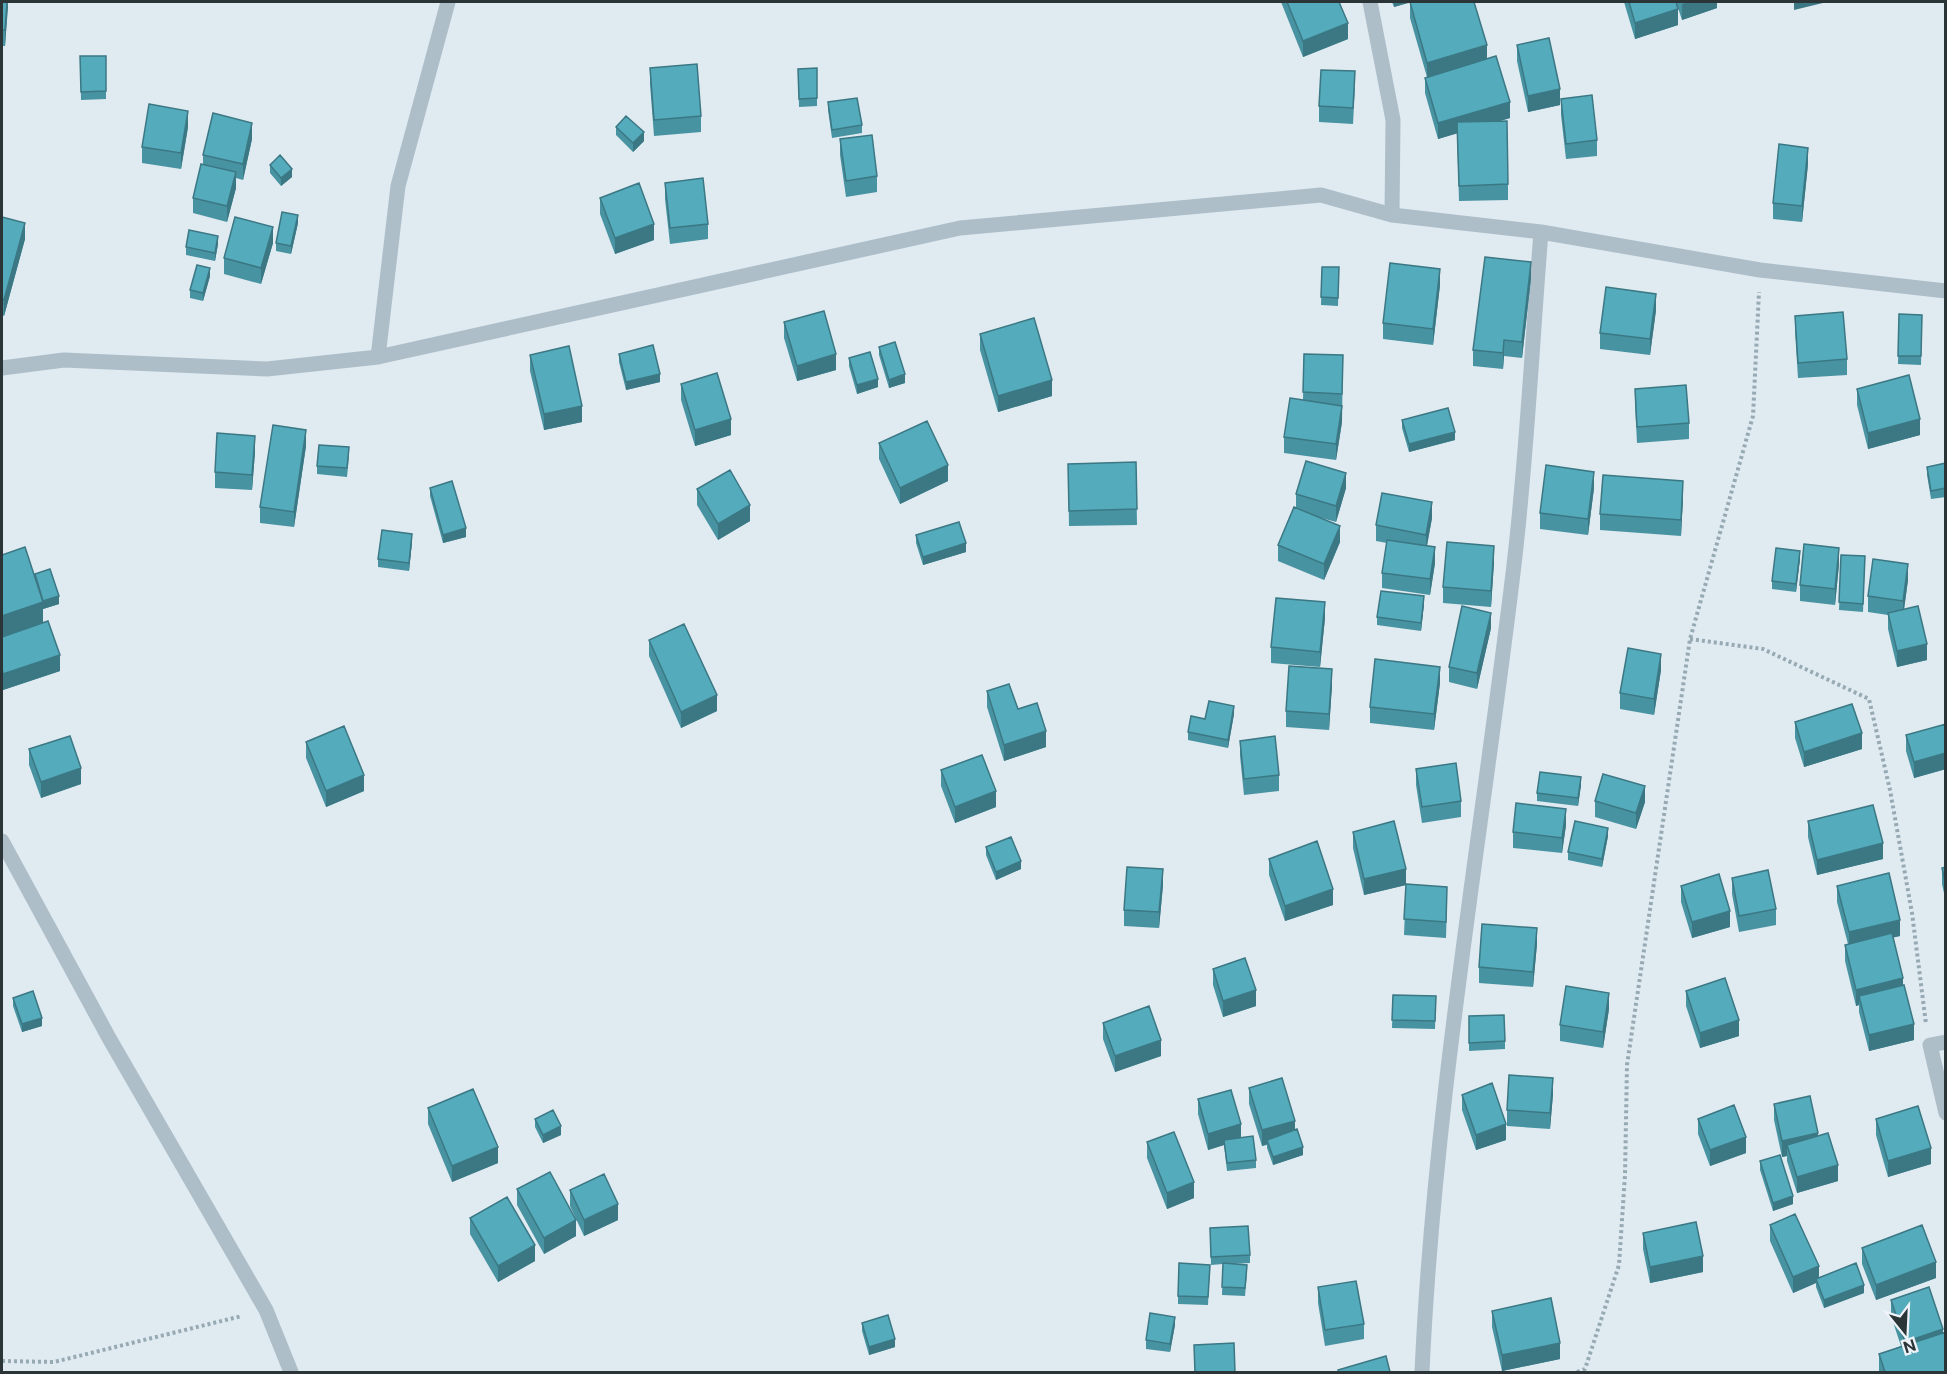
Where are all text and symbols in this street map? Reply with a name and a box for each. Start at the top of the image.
north arrow [1875,1302,1935,1362]
text: N [1901,1335,1918,1357]

